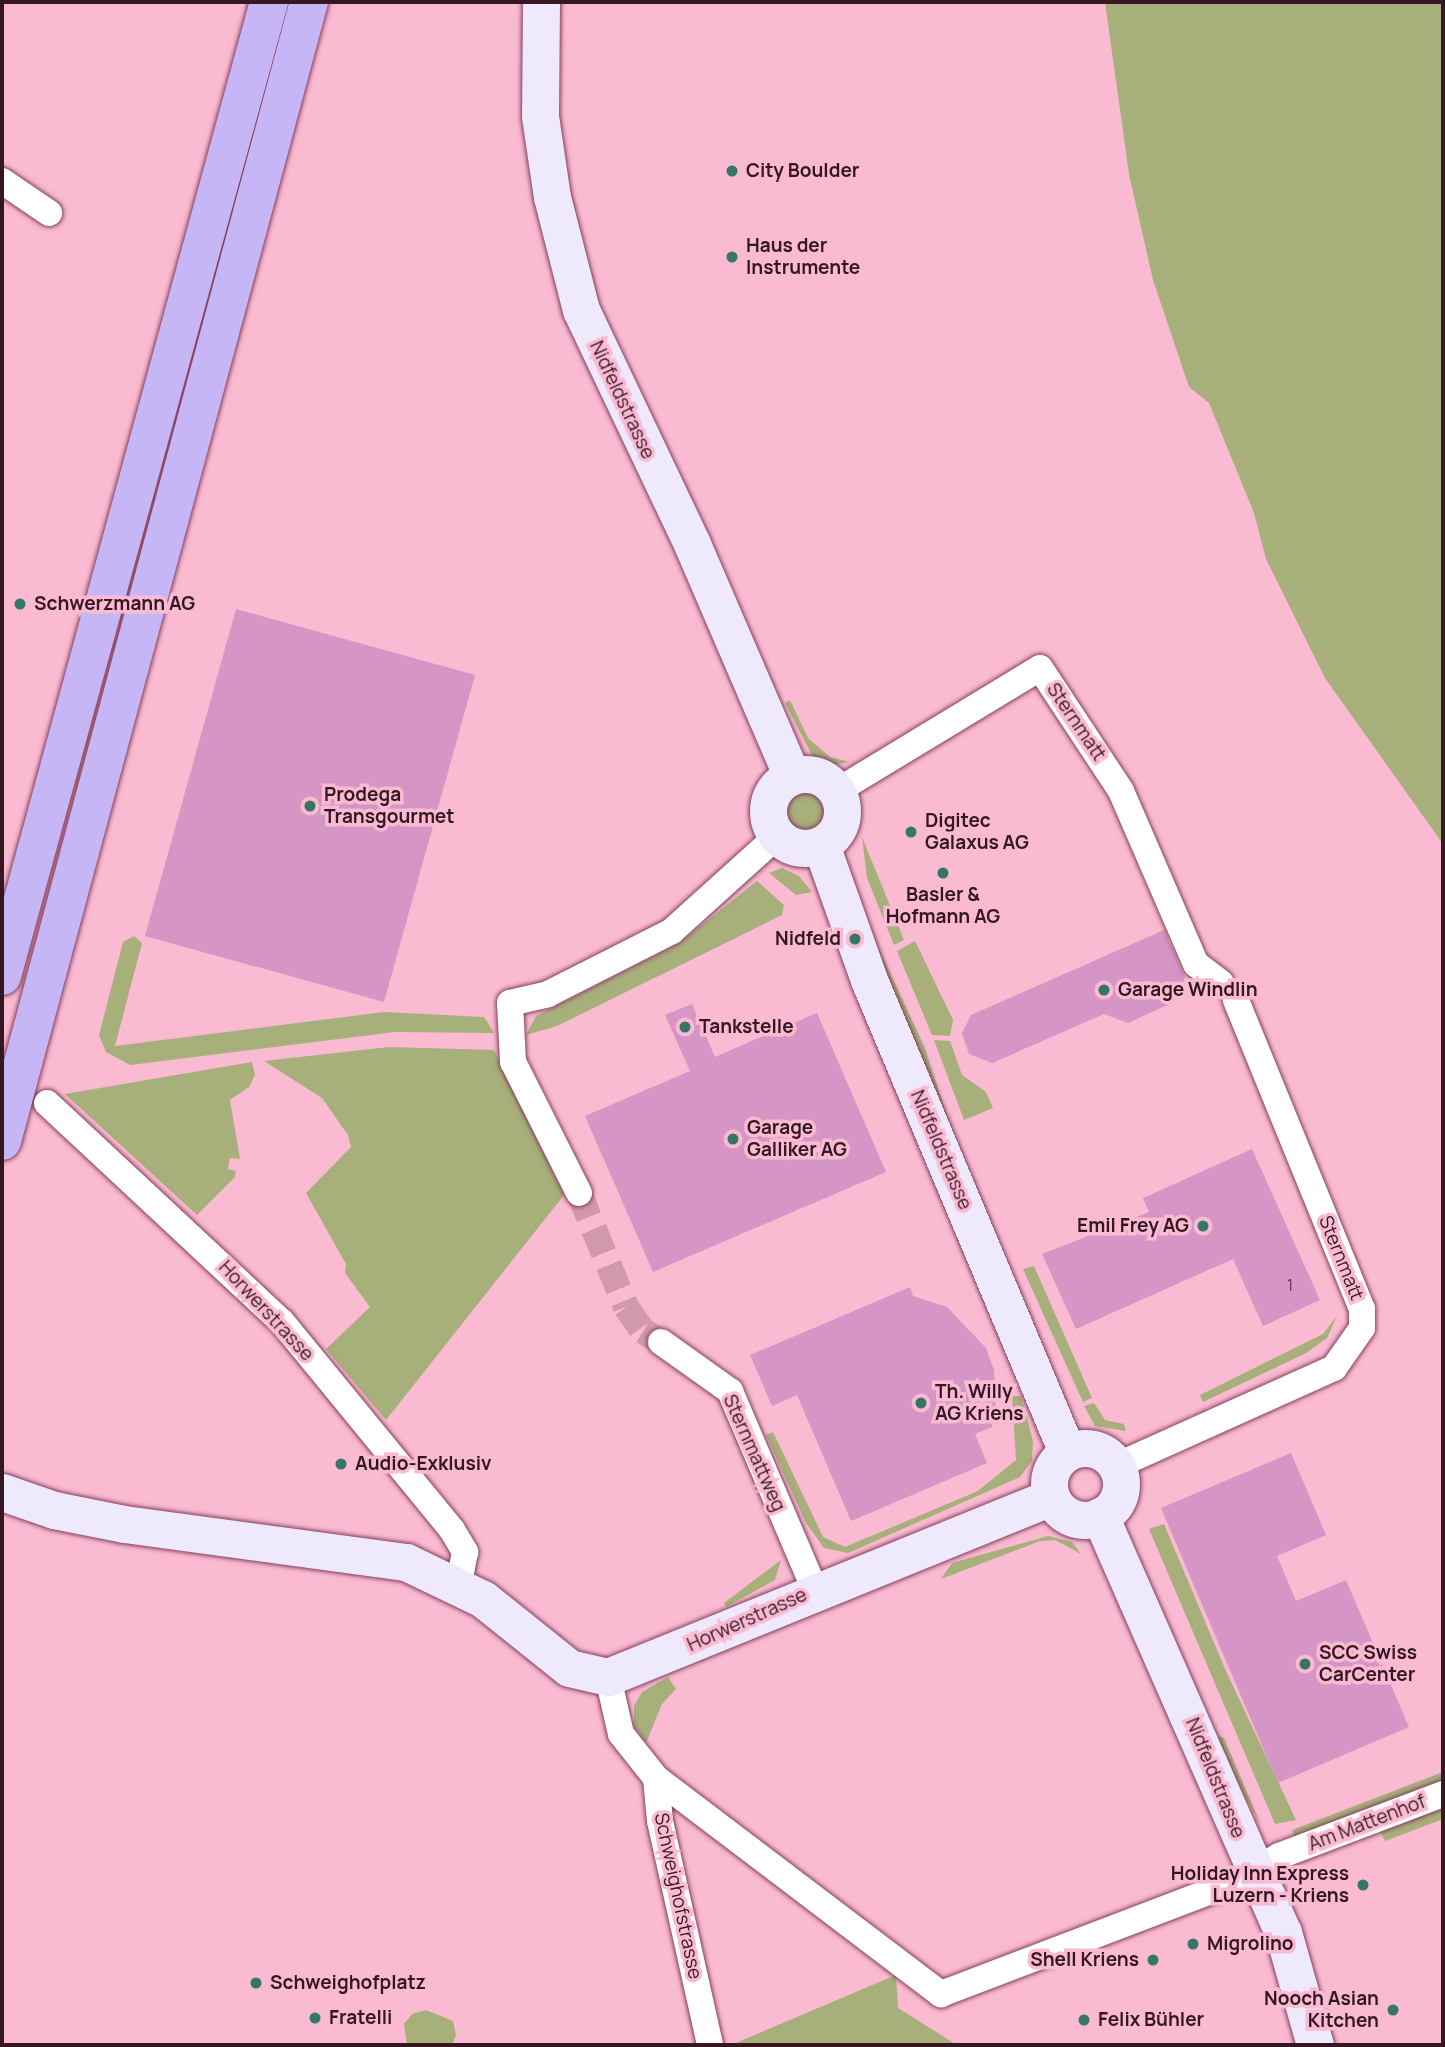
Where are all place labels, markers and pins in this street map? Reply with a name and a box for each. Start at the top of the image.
place label: City Boulder [746,160,859,182]
marker: City Boulder [724,163,740,179]
place label: Haus der Instrumente [746,235,860,279]
marker: Haus der Instrumente [724,249,740,265]
place label: Schwerzmann AG [34,593,195,615]
marker: Schwerzmann AG [12,596,28,612]
place label: Prodega Transgourmet [324,784,455,828]
marker: Prodega Transgourmet [302,798,318,814]
place label: Digitec Galaxus AG [925,810,1029,854]
marker: Digitec Galaxus AG [903,824,919,840]
marker: Basler & Hofmann AG [935,865,951,881]
place label: Basler & Hofmann AG [886,884,1000,928]
place label: Nidfeld [775,928,841,950]
marker: Nidfeld [847,931,863,947]
place label: Garage Windlin [1118,979,1258,1001]
marker: Garage Windlin [1096,982,1112,998]
place label: Tankstelle [699,1016,794,1038]
marker: Tankstelle [677,1019,693,1035]
place label: Garage Galliker AG [747,1117,847,1161]
marker: Garage Galliker AG [725,1131,741,1147]
place label: Emil Frey AG [1077,1215,1189,1237]
marker: Emil Frey AG [1195,1218,1211,1234]
place label: Th. Willy AG Kriens [935,1381,1024,1425]
marker: Th. Willy AG Kriens [913,1395,929,1411]
place label: Audio-Exklusiv [355,1453,492,1475]
marker: Audio-Exklusiv [333,1456,349,1472]
place label: SCC Swiss CarCenter [1319,1642,1417,1686]
marker: SCC Swiss CarCenter [1297,1656,1313,1672]
place label: Holiday Inn Express Luzern - Kriens [1171,1863,1349,1907]
marker: Holiday Inn Express Luzern - Kriens [1355,1877,1371,1893]
place label: Migrolino [1207,1933,1294,1955]
marker: Migrolino [1185,1936,1201,1952]
place label: Shell Kriens [1030,1949,1139,1971]
marker: Shell Kriens [1145,1952,1161,1968]
place label: Schweighofplatz [270,1972,426,1994]
marker: Schweighofplatz [248,1975,264,1991]
place label: Nooch Asian Kitchen [1264,1988,1379,2032]
marker: Nooch Asian Kitchen [1385,2002,1401,2018]
place label: Fratelli [329,2007,392,2029]
place label: Felix Bühler [1098,2009,1204,2031]
marker: Fratelli [307,2010,323,2026]
marker: Felix Bühler [1076,2012,1092,2028]

